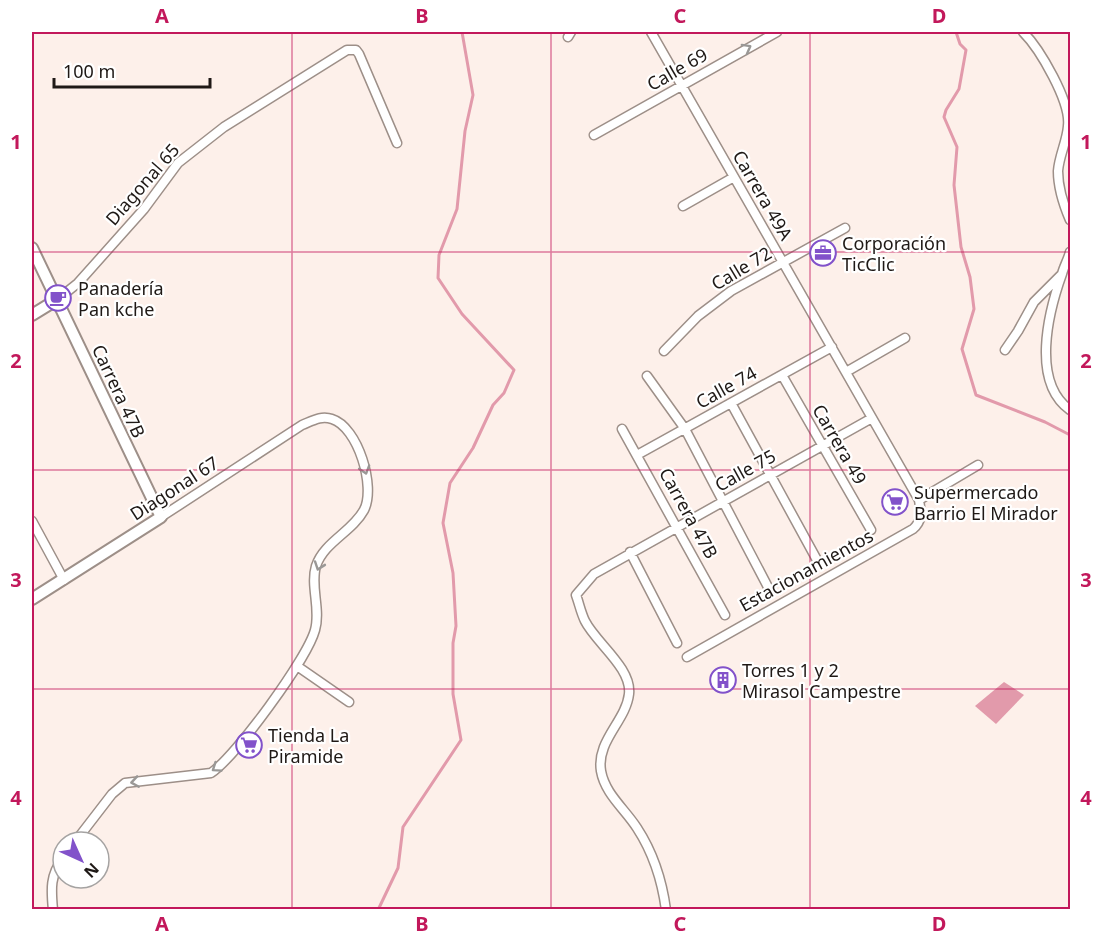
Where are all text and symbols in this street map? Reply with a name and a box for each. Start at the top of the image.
text: A [155,2,169,29]
text: B [415,2,429,29]
text: C [674,2,687,29]
text: D [932,2,946,29]
street label: Calle 69 [642,42,712,96]
one-way arrow [741,44,751,55]
scale bar [54,51,210,89]
text: 100 m [63,59,115,83]
text: 1 [10,128,22,155]
text: 1 [1080,128,1092,155]
street label: Diagonal 65 [100,138,184,230]
street label: Carrera 49A [728,146,799,245]
place label: Corporación TicClic [842,231,946,276]
office icon: Corporación TicClic [808,238,838,268]
street label: Calle 72 [706,241,776,295]
place label: Panadería Pan kche [78,276,164,321]
cafe icon: Panadería Pan kche [43,283,73,313]
street label: Carrera 47B [87,340,151,442]
text: 2 [10,347,22,374]
text: 2 [1080,347,1092,374]
street label: Calle 74 [691,360,761,414]
street label: Carrera 49 [807,400,873,488]
street label: Calle 75 [710,443,780,497]
street label: Diagonal 67 [125,450,223,526]
street label: Carrera 47B [654,463,724,563]
one-way arrow [358,464,370,475]
place label: Supermercado Barrio El Mirador [914,480,1058,525]
supermarket icon: Supermercado Barrio El Mirador [880,487,910,517]
street label: Estacionamientos [735,523,877,617]
one-way arrow [313,560,326,570]
text: 3 [10,566,22,593]
text: 3 [1080,566,1092,593]
place label: Torres 1 y 2 Mirasol Campestre [742,658,901,703]
building icon: Torres 1 y 2 Mirasol Campestre [708,665,738,695]
place label: Tienda La Piramide [268,723,349,768]
supermarket icon: Tienda La Piramide [234,730,264,760]
one-way arrow [212,761,223,772]
one-way arrow [130,776,139,788]
text: 4 [10,784,22,811]
text: 4 [1080,784,1092,811]
north arrow [51,830,111,890]
text: N [79,858,104,883]
text: A [155,910,169,937]
text: B [415,910,429,937]
text: C [674,910,687,937]
text: D [932,910,946,937]

